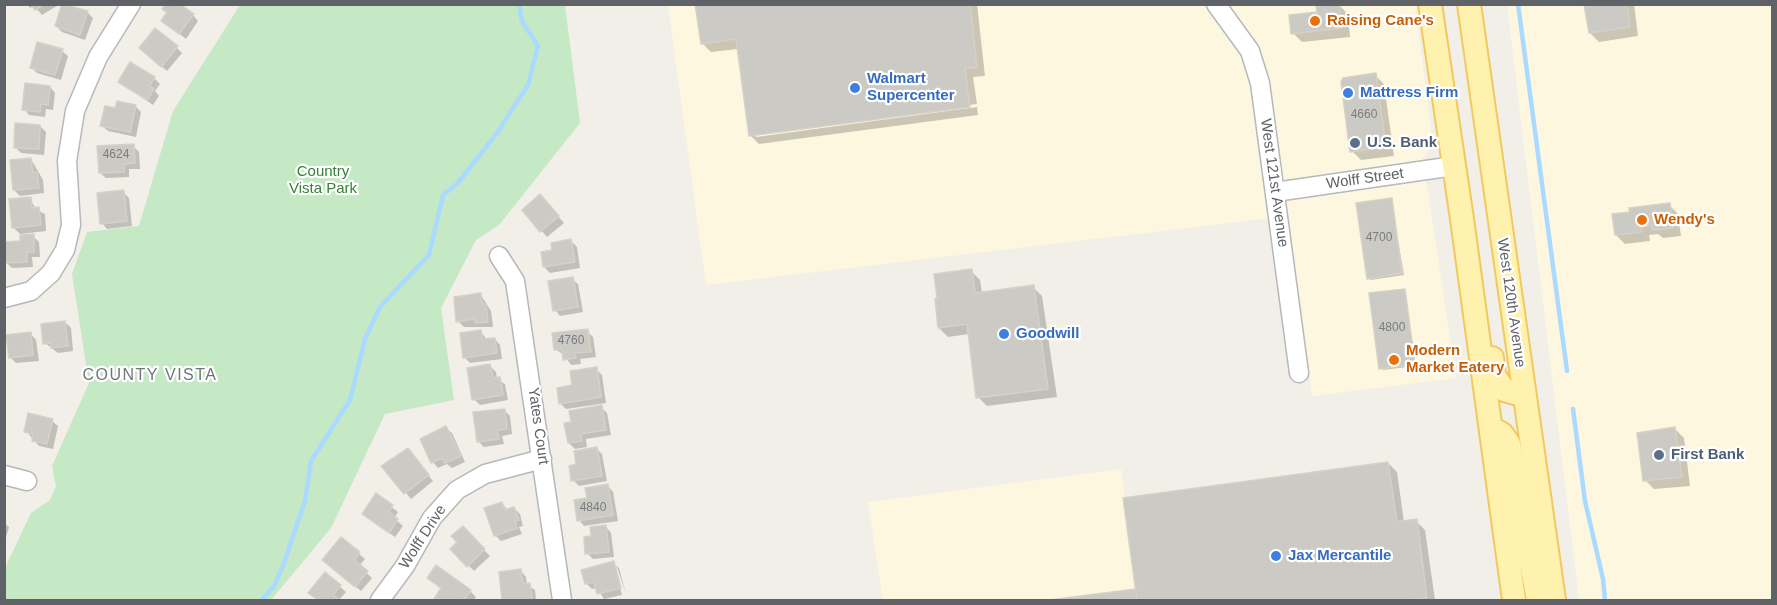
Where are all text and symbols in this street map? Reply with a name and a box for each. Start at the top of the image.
place label: Raising Cane's [1327,12,1434,30]
marker: Raising Cane's [1308,14,1322,28]
place label: Walmart Supercenter [867,70,955,105]
marker: Walmart Supercenter [848,81,862,95]
place label: Mattress Firm [1360,84,1458,102]
marker: Mattress Firm [1341,86,1355,100]
house number: 4660 [1351,108,1377,122]
street label: West 121st Avenue [1256,118,1292,248]
place label: U.S. Bank [1367,134,1437,152]
marker: U.S. Bank [1348,136,1362,150]
house number: 4624 [103,148,129,162]
park label: Country Vista Park [289,163,357,198]
street label: Wolff Street [1325,165,1405,193]
place label: Wendy's [1654,211,1715,229]
marker: Wendy's [1635,213,1649,227]
house number: 4700 [1366,231,1392,245]
street label: West 120th Avenue [1493,237,1529,369]
house number: 4800 [1379,321,1405,335]
place label: Goodwill [1016,325,1079,343]
marker: Goodwill [997,327,1011,341]
house number: 4760 [558,334,584,348]
place label: Modern Market Eatery [1406,342,1504,377]
marker: Modern Market Eatery [1387,353,1401,367]
district label: COUNTY VISTA [82,366,218,386]
street label: Yates Court [524,386,552,466]
place label: First Bank [1671,446,1744,464]
marker: First Bank [1652,448,1666,462]
house number: 4840 [580,501,606,515]
street label: Wolff Drive [396,502,450,572]
place label: Jax Mercantile [1288,547,1391,565]
marker: Jax Mercantile [1269,549,1283,563]

